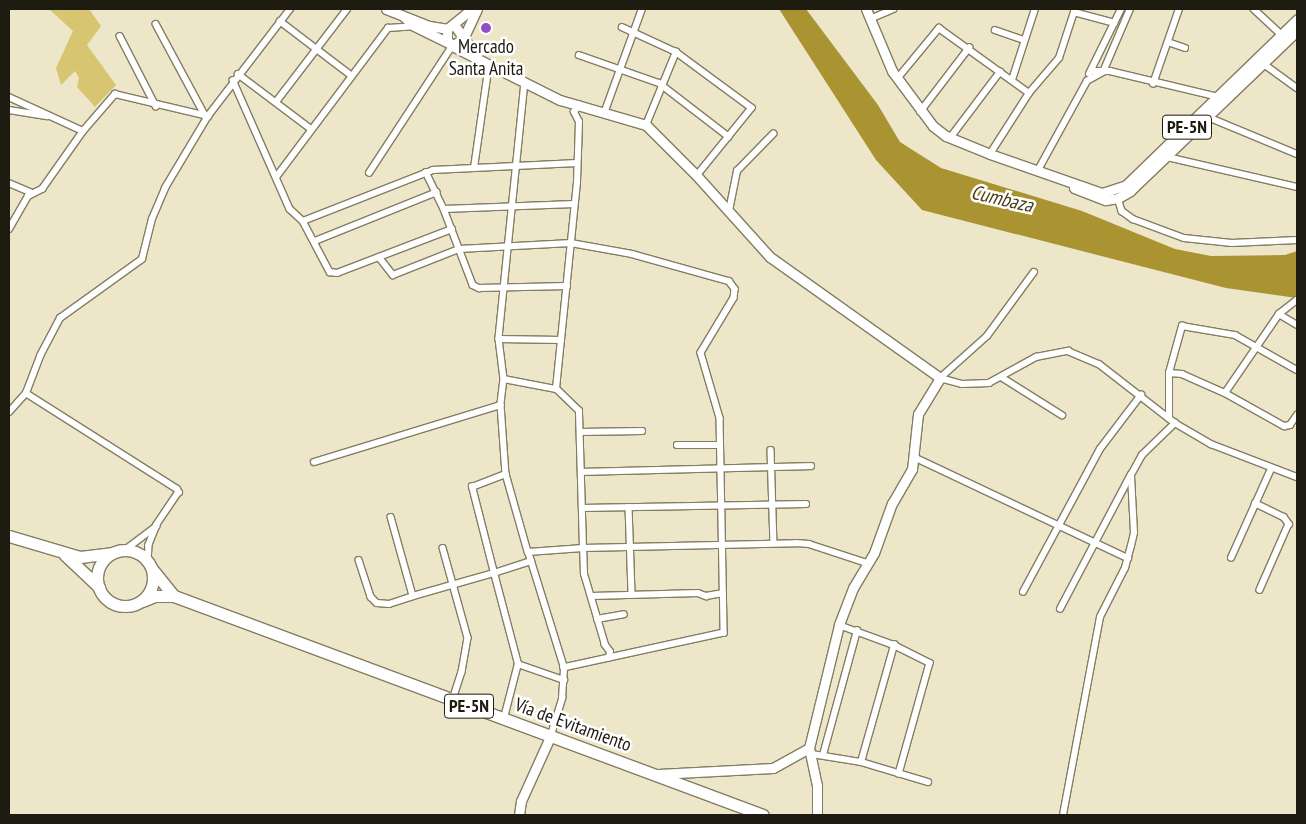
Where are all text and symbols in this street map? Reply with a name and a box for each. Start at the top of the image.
marker: Mercado Santa Anita [480,22,492,34]
place label: Mercado Santa Anita [448,36,524,80]
road number: PE-5N [1161,111,1213,142]
water label: Cumbaza [969,180,1035,218]
road number: PE-5N [443,690,495,721]
street label: Vía de Evitamiento [512,693,634,757]

